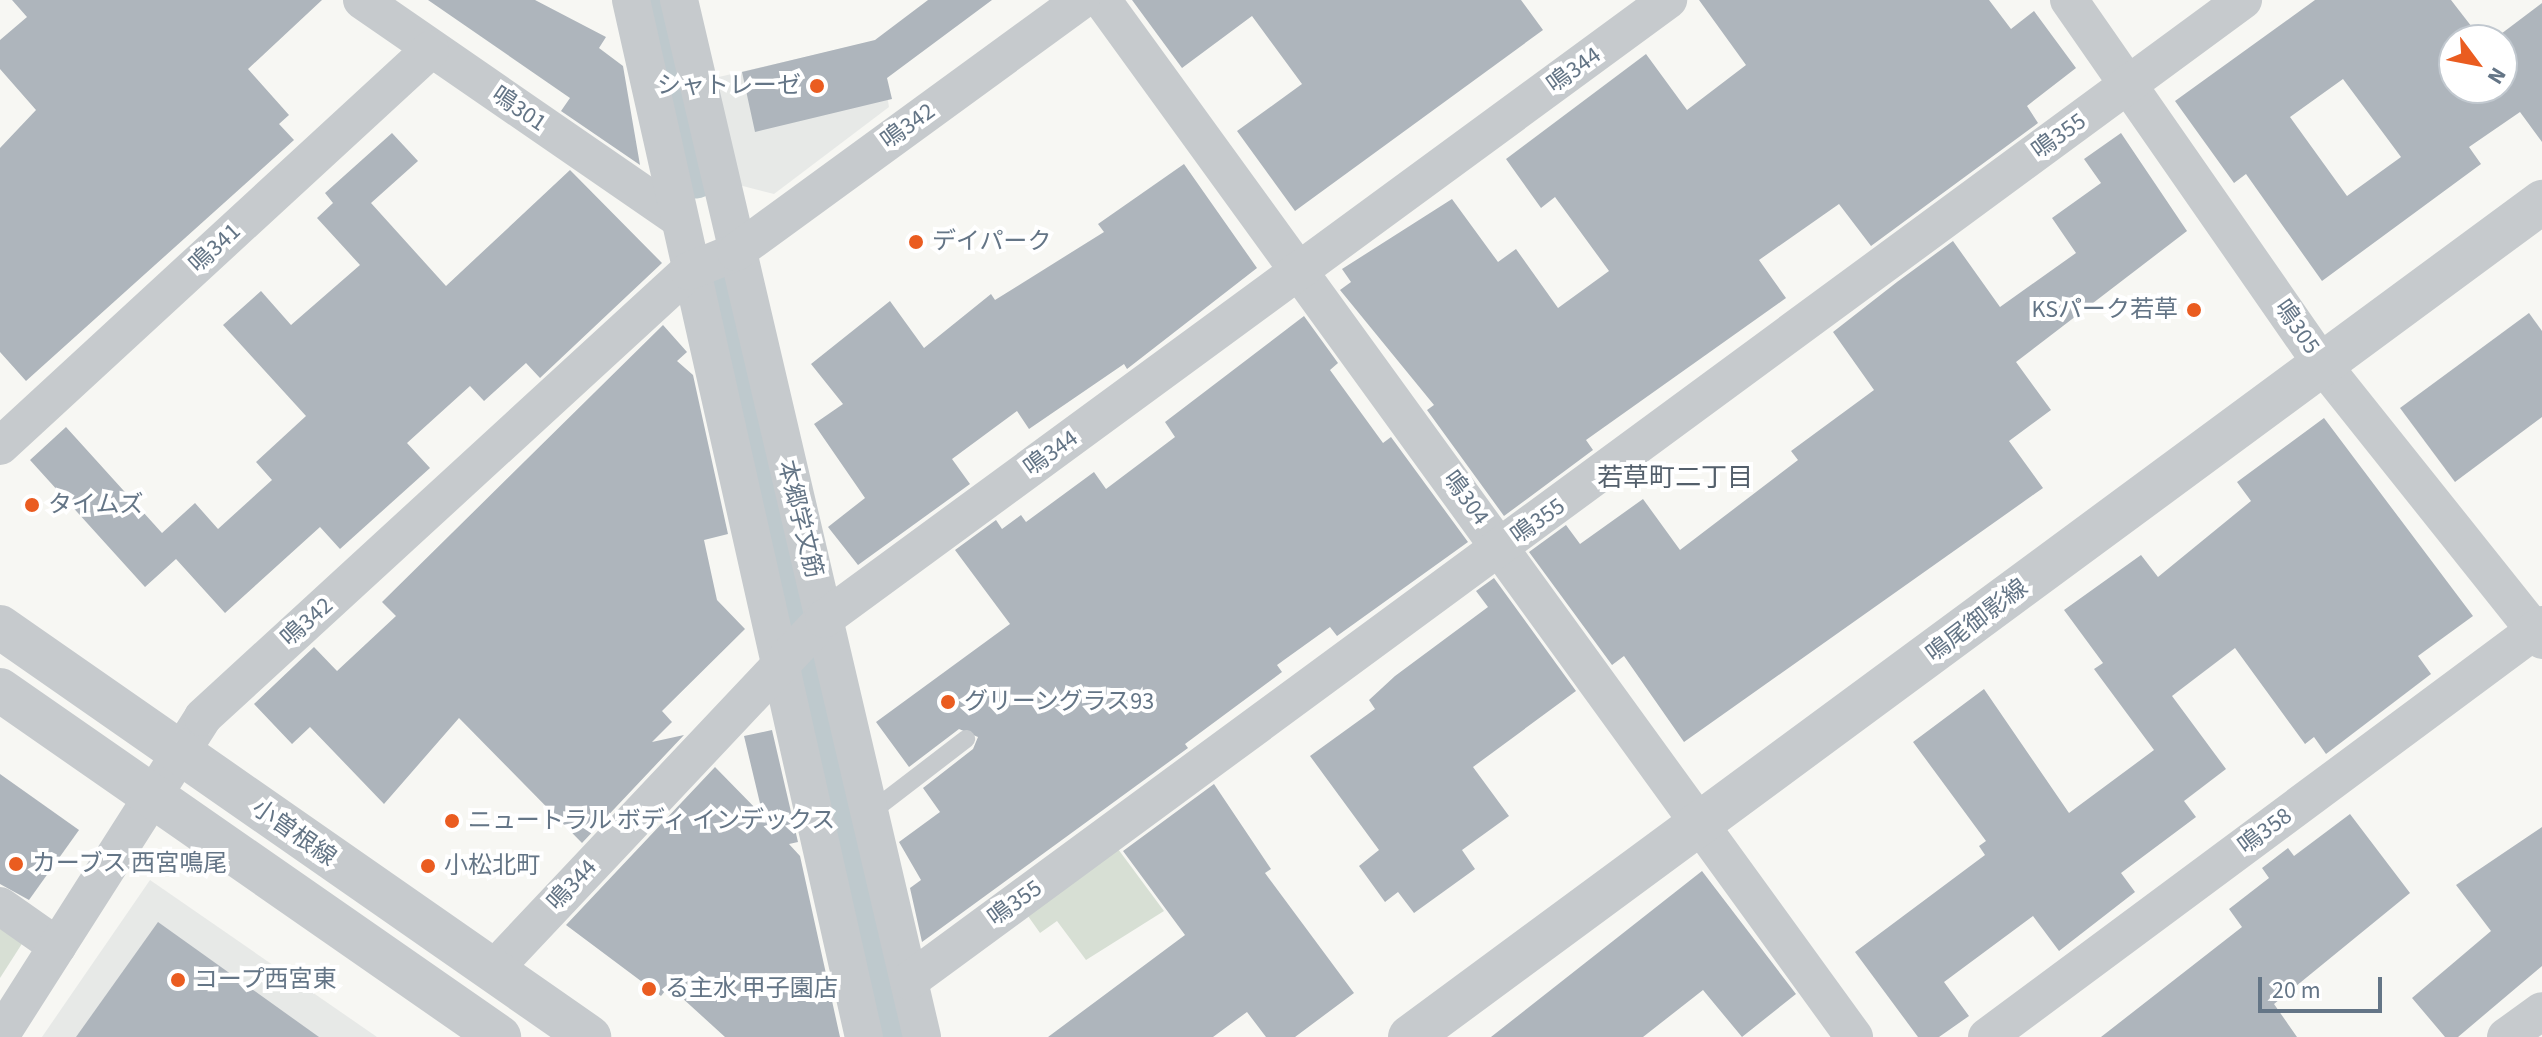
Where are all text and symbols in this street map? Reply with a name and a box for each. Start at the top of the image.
north arrow [2438,24,2518,104]
street label: 鳴344 [1541,41,1607,99]
text: N [2479,61,2514,90]
place label: シャトレーゼ [657,72,801,100]
marker: シャトレーゼ [808,77,826,95]
street label: 鳴301 [486,80,552,138]
street label: 鳴342 [875,97,941,155]
street label: 鳴355 [2026,107,2092,165]
street label: 鳴341 [183,217,247,279]
place label: デイパーク [932,228,1052,256]
marker: デイパーク [907,233,925,251]
street label: 鳴305 [2268,294,2326,360]
place label: KSパーク若草 [2032,296,2178,324]
marker: KSパーク若草 [2185,301,2203,319]
street label: 鳴344 [1018,424,1084,482]
street label: 本郷学文筋 [772,457,828,581]
district label: 若草町二丁目 [1597,462,1753,494]
street label: 鳴304 [1437,465,1495,531]
place label: タイムズ [48,491,144,519]
street label: 鳴355 [1505,492,1571,550]
marker: タイムズ [23,496,41,514]
street label: 鳴尾御影線 [1920,573,2034,669]
street label: 鳴342 [275,591,339,653]
place label: グリーングラス93 [964,688,1156,716]
marker: グリーングラス93 [939,693,957,711]
street label: 小曽根線 [246,794,342,872]
street label: 鳴358 [2232,802,2298,860]
place label: ニュートラル ボディ インデックス [468,807,838,835]
marker: ニュートラル ボディ インデックス [443,812,461,830]
place label: カーブス 西宮鳴尾 [32,850,229,878]
place label: 小松北町 [444,852,540,880]
street label: 鳴344 [541,853,603,917]
marker: カーブス 西宮鳴尾 [7,855,25,873]
marker: 小松北町 [419,857,437,875]
street label: 鳴355 [982,874,1048,932]
scale bar [2262,961,2386,1011]
place label: コープ西宮東 [194,966,338,994]
marker: コープ西宮東 [169,971,187,989]
text: 20 m [2272,973,2321,1008]
place label: る主水 甲子園店 [665,975,838,1003]
marker: る主水 甲子園店 [640,980,658,998]

